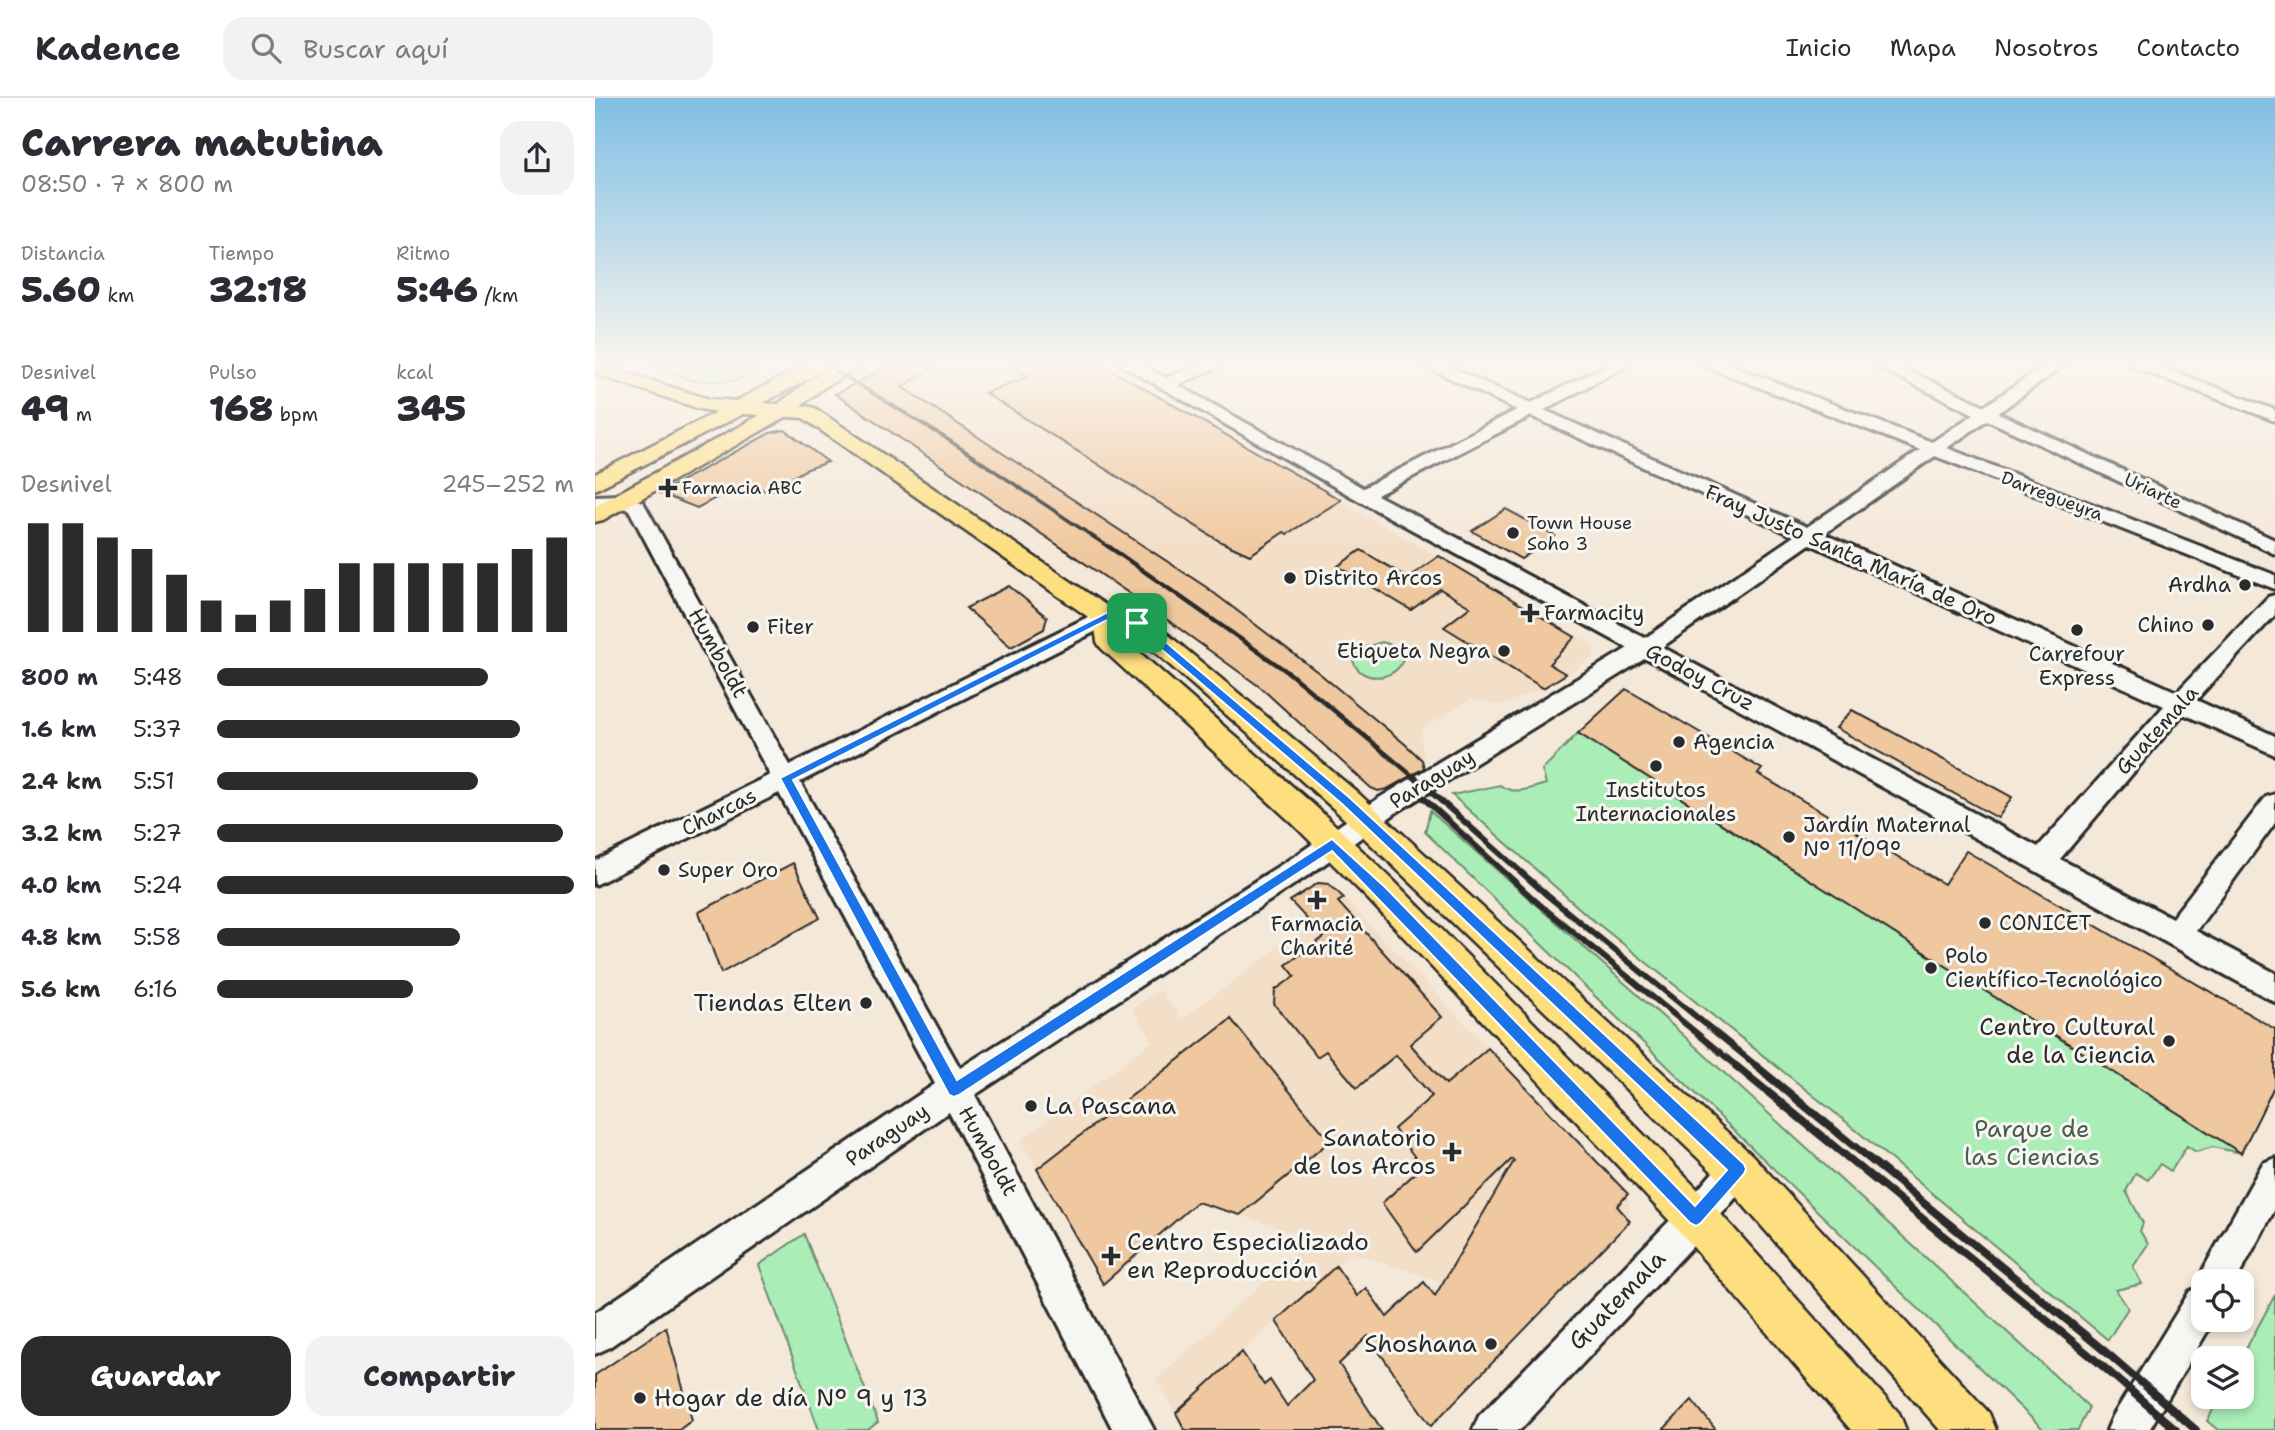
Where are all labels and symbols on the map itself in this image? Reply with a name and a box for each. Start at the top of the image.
street label: Darregueyra [1997,466,2107,526]
street label: Uriarte [2120,467,2186,515]
place label: Farmacia ABC [682,476,802,500]
street label: Fray Justo Santa María de Oro [1701,478,2001,632]
marker: Farmacia ABC [660,480,676,496]
place label: Town House Soho 3 [1527,511,1632,556]
marker: Town House Soho 3 [1505,525,1521,541]
place label: Distrito Arcos [1304,564,1442,592]
marker: Distrito Arcos [1282,570,1298,586]
place label: Ardha [2168,571,2231,599]
marker: Ardha [2237,577,2253,593]
pin [1107,593,1167,653]
place label: Farmacity [1544,599,1644,627]
street label: Humboldt [682,603,754,703]
marker: Farmacity [1522,605,1538,621]
place label: Chino [2137,611,2194,639]
place label: Fiter [767,613,814,641]
marker: Chino [2200,617,2216,633]
marker: Fiter [745,619,761,635]
marker: Carrefour Express [2069,622,2085,638]
place label: Etiqueta Negra [1337,637,1490,665]
street label: Godoy Cruz [1641,637,1759,717]
place label: Carrefour Express [2029,640,2125,692]
marker: Etiqueta Negra [1496,643,1512,659]
street label: Guatemala [2109,679,2205,781]
place label: Agencia [1693,728,1774,756]
marker: Agencia [1671,734,1687,750]
street label: Paraguay [1384,743,1480,815]
marker: Institutos Internacionales [1648,758,1664,774]
place label: Institutos Internacionales [1576,776,1736,828]
street label: Charcas [677,781,761,843]
place label: Jardín Maternal Nº 11/09º [1803,811,1971,863]
marker: Jardín Maternal Nº 11/09º [1781,829,1797,845]
place label: Super Oro [678,856,778,884]
marker: Super Oro [656,862,672,878]
marker: Farmacia Charité [1309,892,1325,908]
place label: CONICET [1999,909,2092,937]
place label: Farmacia Charité [1271,910,1363,962]
marker: CONICET [1977,915,1993,931]
place label: Polo Científico-Tecnológico [1945,942,2163,994]
marker: Polo Científico-Tecnológico [1923,960,1939,976]
place label: Tiendas Elten [694,987,852,1019]
marker: Tiendas Elten [858,995,874,1011]
place label: Centro Cultural de la Ciencia [1979,1011,2156,1071]
marker: Centro Cultural de la Ciencia [2161,1033,2177,1049]
place label: La Pascana [1045,1090,1176,1122]
street label: Paraguay [840,1097,934,1173]
marker: La Pascana [1023,1098,1039,1114]
street label: Humboldt [952,1101,1024,1201]
park label: Parque de las Ciencias [1964,1113,2100,1173]
place label: Sanatorio de los Arcos [1293,1122,1436,1182]
marker: Sanatorio de los Arcos [1442,1142,1462,1162]
place label: Centro Especializado en Reproducción [1127,1226,1369,1286]
street label: Guatemala [1561,1243,1673,1357]
marker: Centro Especializado en Reproducción [1101,1246,1121,1266]
place label: Shoshana [1364,1328,1477,1360]
marker: Shoshana [1483,1336,1499,1352]
place label: Hogar de día Nº 9 y 13 [654,1382,928,1414]
marker: Hogar de día Nº 9 y 13 [632,1390,648,1406]

